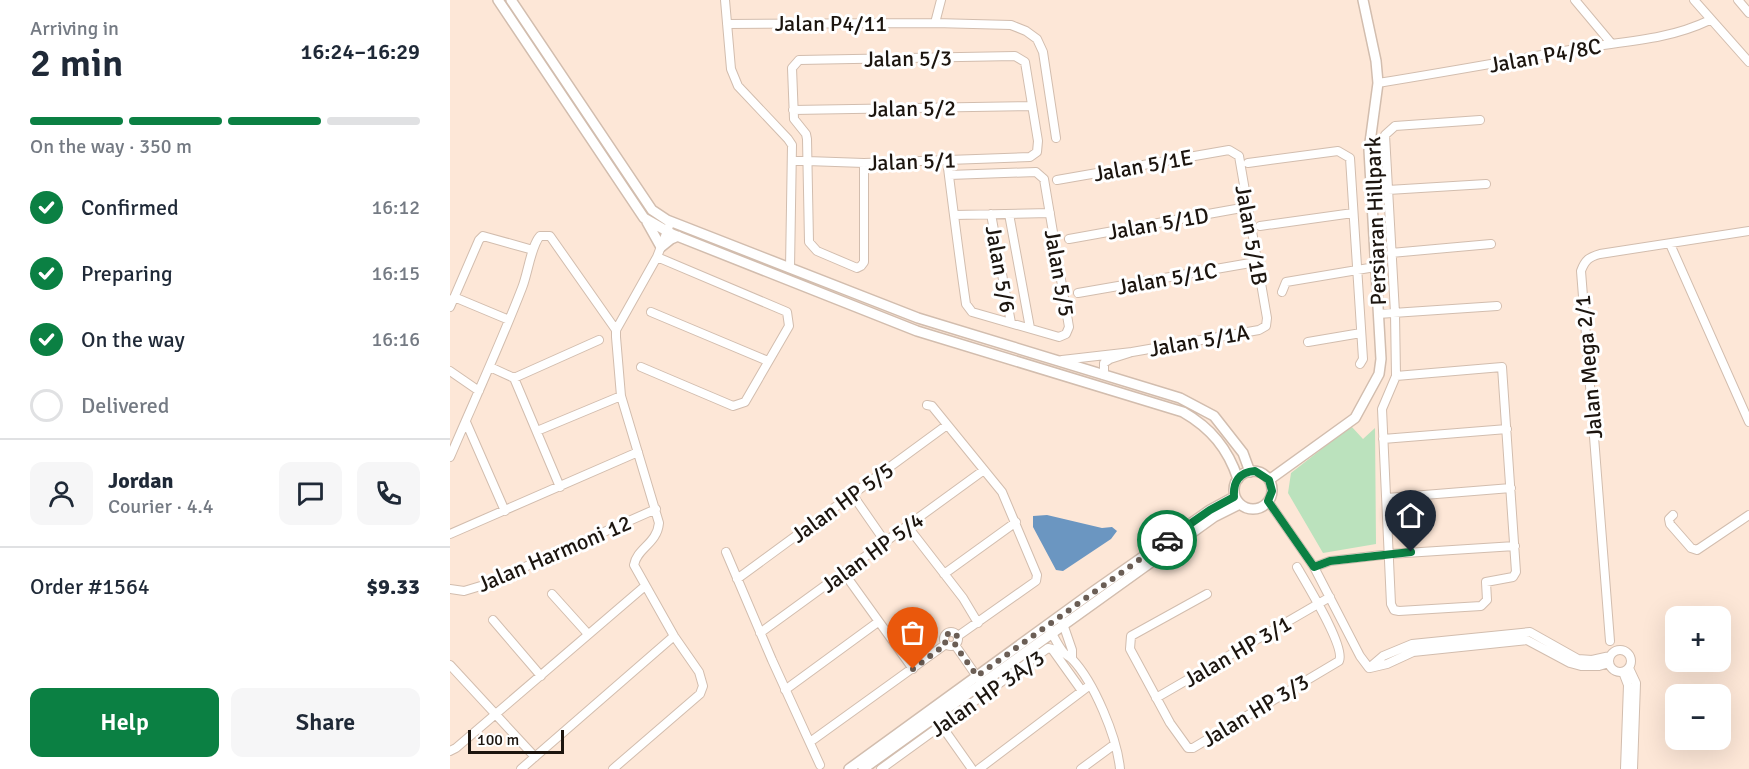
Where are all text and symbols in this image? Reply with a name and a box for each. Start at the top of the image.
street label: Jalan P4/11 [775,10,887,37]
text: Arriving in [30,16,119,41]
street label: Jalan P4/8C [1487,32,1603,79]
text: 16:24–16:29 [301,38,420,65]
text: 2 min [30,39,123,87]
street label: Jalan 5/3 [864,44,952,73]
street label: Jalan 5/2 [868,94,956,123]
text: On the way · 350 m [30,134,192,159]
street label: Persiaran Hillpark [1359,136,1392,306]
street label: Jalan 5/1E [1091,143,1195,188]
street label: Jalan 5/1 [868,146,956,177]
street label: Jalan 5/1B [1229,183,1274,287]
icon: check [30,191,63,224]
text: Confirmed [81,194,179,221]
text: 16:12 [371,195,420,220]
street label: Jalan 5/1D [1105,201,1211,246]
street label: Jalan 5/6 [980,223,1021,315]
street label: Jalan 5/5 [1039,227,1080,319]
street label: Jalan 5/1C [1115,256,1219,301]
icon: check [30,257,63,290]
text: Preparing [81,260,173,287]
text: 16:15 [371,261,420,286]
street label: Jalan Mega 2/1 [1569,294,1608,440]
street label: Jalan 5/1A [1147,318,1252,363]
icon: check [30,323,63,356]
text: On the way [81,326,185,353]
text: 16:16 [371,327,420,352]
text: Delivered [81,392,169,419]
street label: Jalan HP 5/5 [786,456,899,549]
button: person [30,462,93,525]
button: chat [279,462,342,525]
button: phone [357,462,420,525]
text: Jordan [108,467,174,494]
pin [1385,490,1436,552]
text: Courier · 4.4 [108,494,214,519]
icon: home [1394,499,1427,532]
street label: Jalan HP 5/4 [816,506,929,599]
street label: Jalan Harmoni 12 [473,509,635,598]
courier [1137,510,1197,570]
icon: car [1151,524,1184,557]
text: Order #1564 [30,573,150,600]
text: $9.33 [366,573,420,600]
map controls [1665,606,1731,750]
button: + [1665,606,1731,672]
pin [887,607,938,669]
street label: Jalan HP 3/1 [1178,610,1296,693]
icon: bag [896,616,929,649]
street label: Jalan HP 3A/3 [925,644,1050,743]
street label: Jalan HP 3/3 [1197,668,1314,753]
button: − [1665,684,1731,750]
button: Help [30,688,219,757]
button: Share [231,688,420,757]
scale bar [468,727,564,754]
text: 100 m [477,730,519,750]

